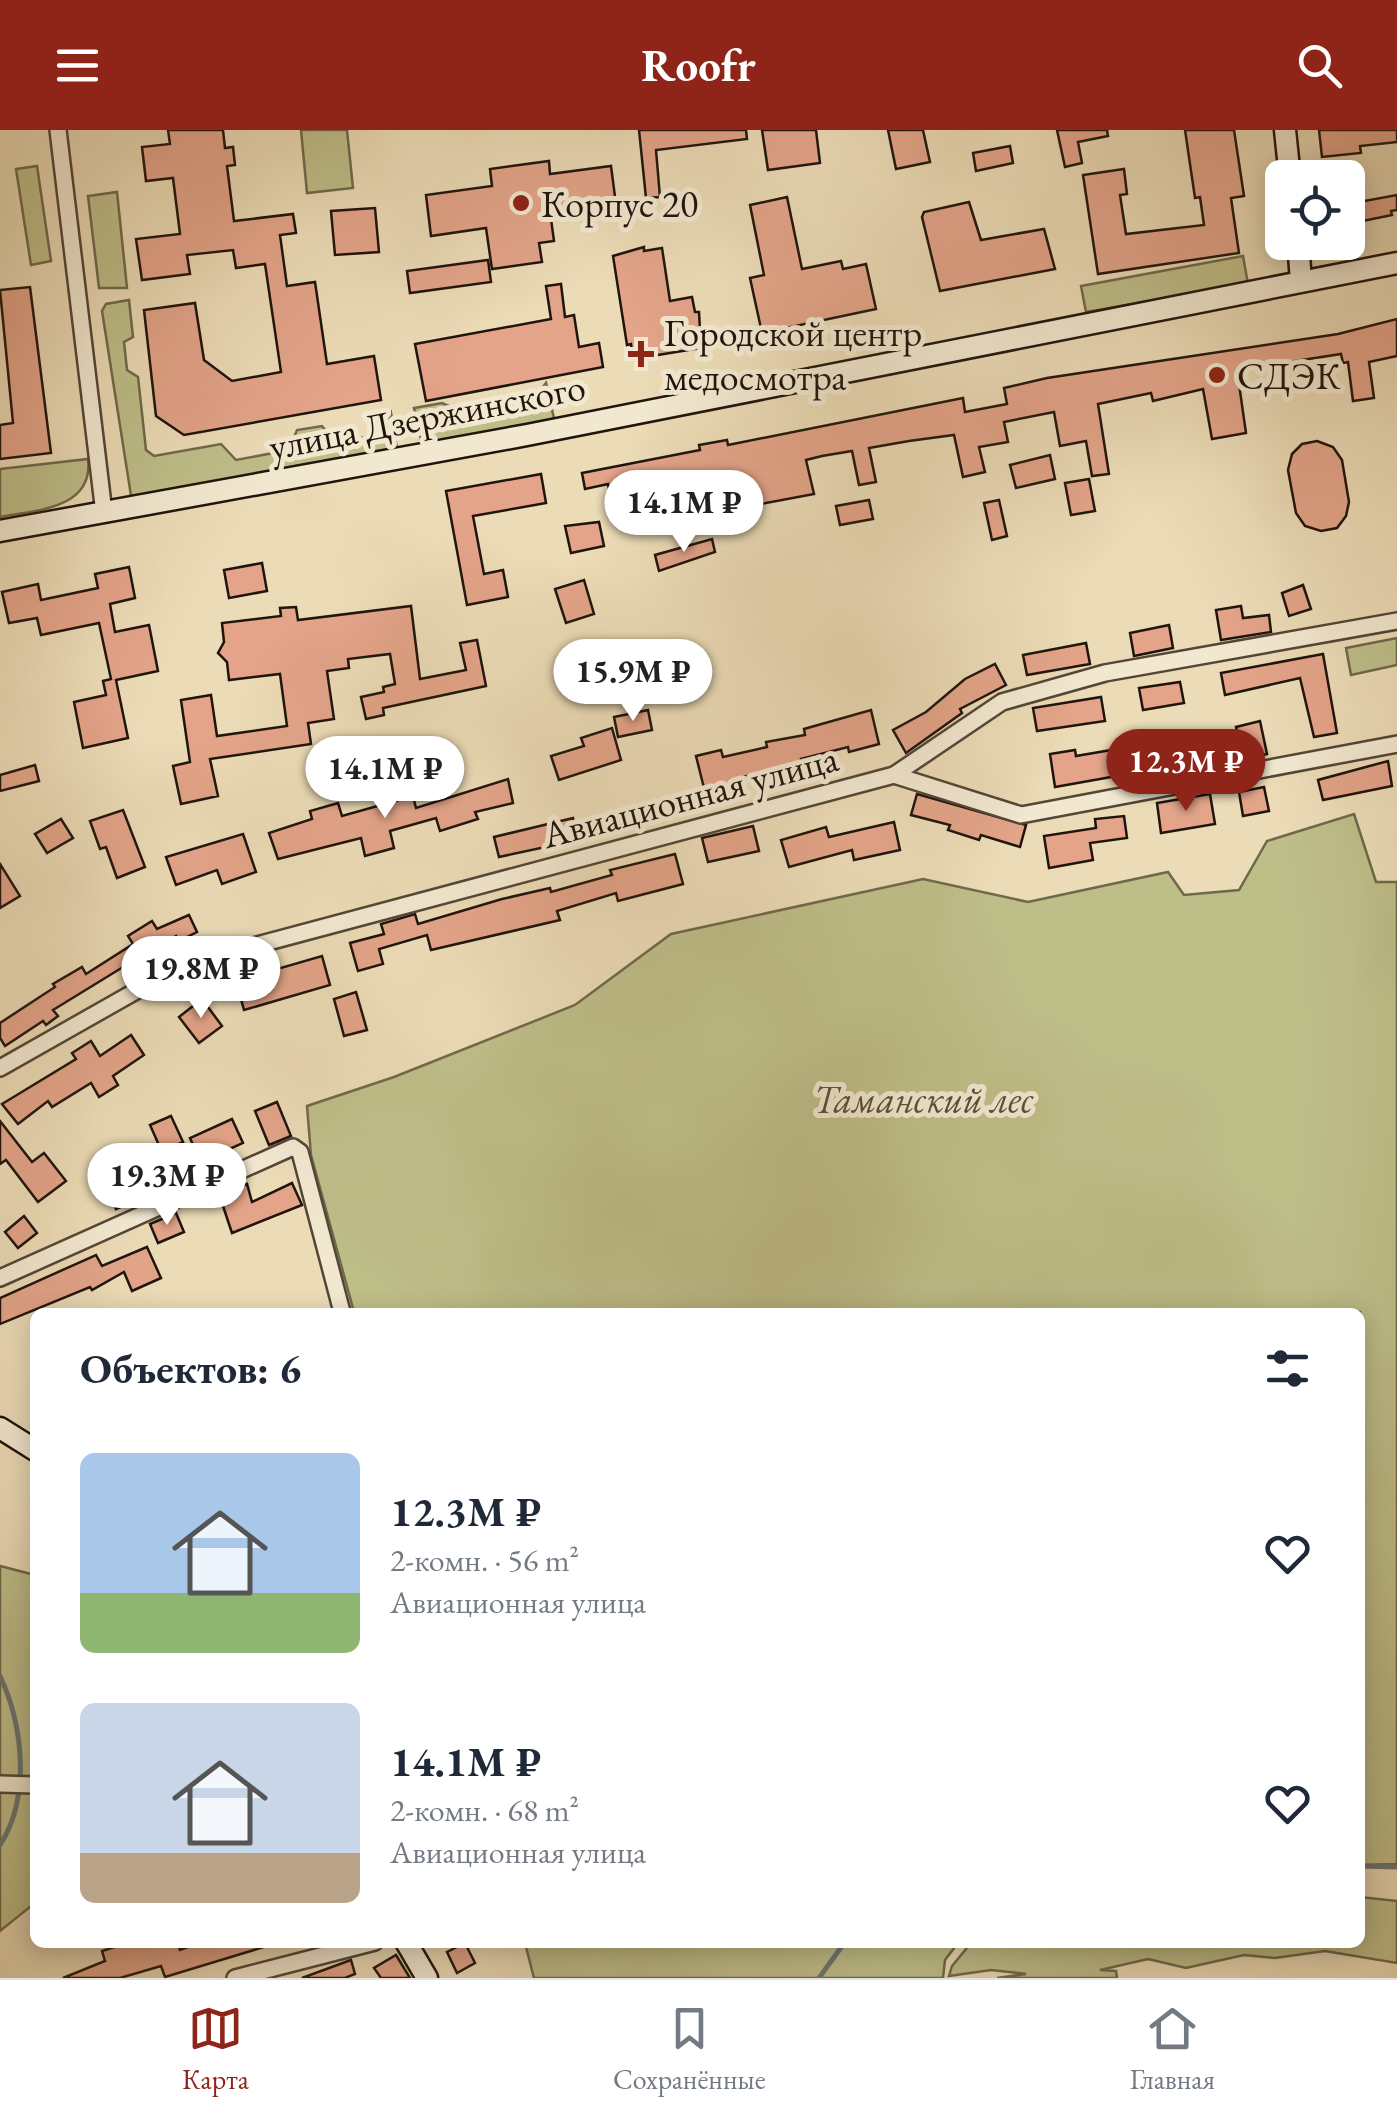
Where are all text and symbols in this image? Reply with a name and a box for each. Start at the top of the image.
text: Roofr [641,36,756,94]
icon: menu [50,38,105,93]
icon: search [1292,38,1347,93]
map controls [1265,160,1365,260]
button: locate [1265,160,1365,260]
place label: Корпус 20 [541,179,698,228]
marker: Корпус 20 [510,192,532,214]
place label: Городской центр медосмотра [664,308,922,401]
marker: Городской центр медосмотра [628,341,654,367]
place label: СДЭК [1237,351,1342,400]
street label: улица Дзержинского [265,361,589,471]
marker: СДЭК [1206,364,1228,386]
pin: 14.1M ₽ [592,470,776,555]
text: 14.1M ₽ [626,481,742,523]
pin: 15.9M ₽ [541,639,725,724]
text: 15.9M ₽ [575,650,691,692]
pin: 12.3M ₽ [1094,729,1278,814]
street label: Авиационная улица [536,733,844,859]
pin: 14.1M ₽ [293,736,477,821]
text: 12.3M ₽ [1128,740,1244,782]
text: 14.1M ₽ [327,747,443,789]
pin: 19.8M ₽ [109,936,293,1021]
text: 19.8M ₽ [143,947,259,989]
park label: Таманский лес [813,1074,1034,1123]
pin: 19.3M ₽ [75,1143,259,1228]
text: 19.3M ₽ [109,1154,225,1196]
text: Объектов: 6 [80,1341,301,1396]
icon: filters [1260,1341,1315,1396]
text: 12.3M ₽ [390,1484,541,1539]
icon: home [160,1493,280,1613]
icon: heart [1260,1526,1315,1581]
text: 2-комн. · 56 m² [390,1539,579,1581]
text: Авиационная улица [390,1581,646,1623]
text: 14.1M ₽ [390,1734,541,1789]
icon: home [160,1743,280,1863]
icon: heart [1260,1776,1315,1831]
text: 2-комн. · 68 m² [390,1789,579,1831]
text: Авиационная улица [390,1831,646,1873]
tab: Карта [182,2001,249,2097]
tab: Сохранённые [613,2001,766,2097]
tab: Главная [1130,2001,1215,2097]

